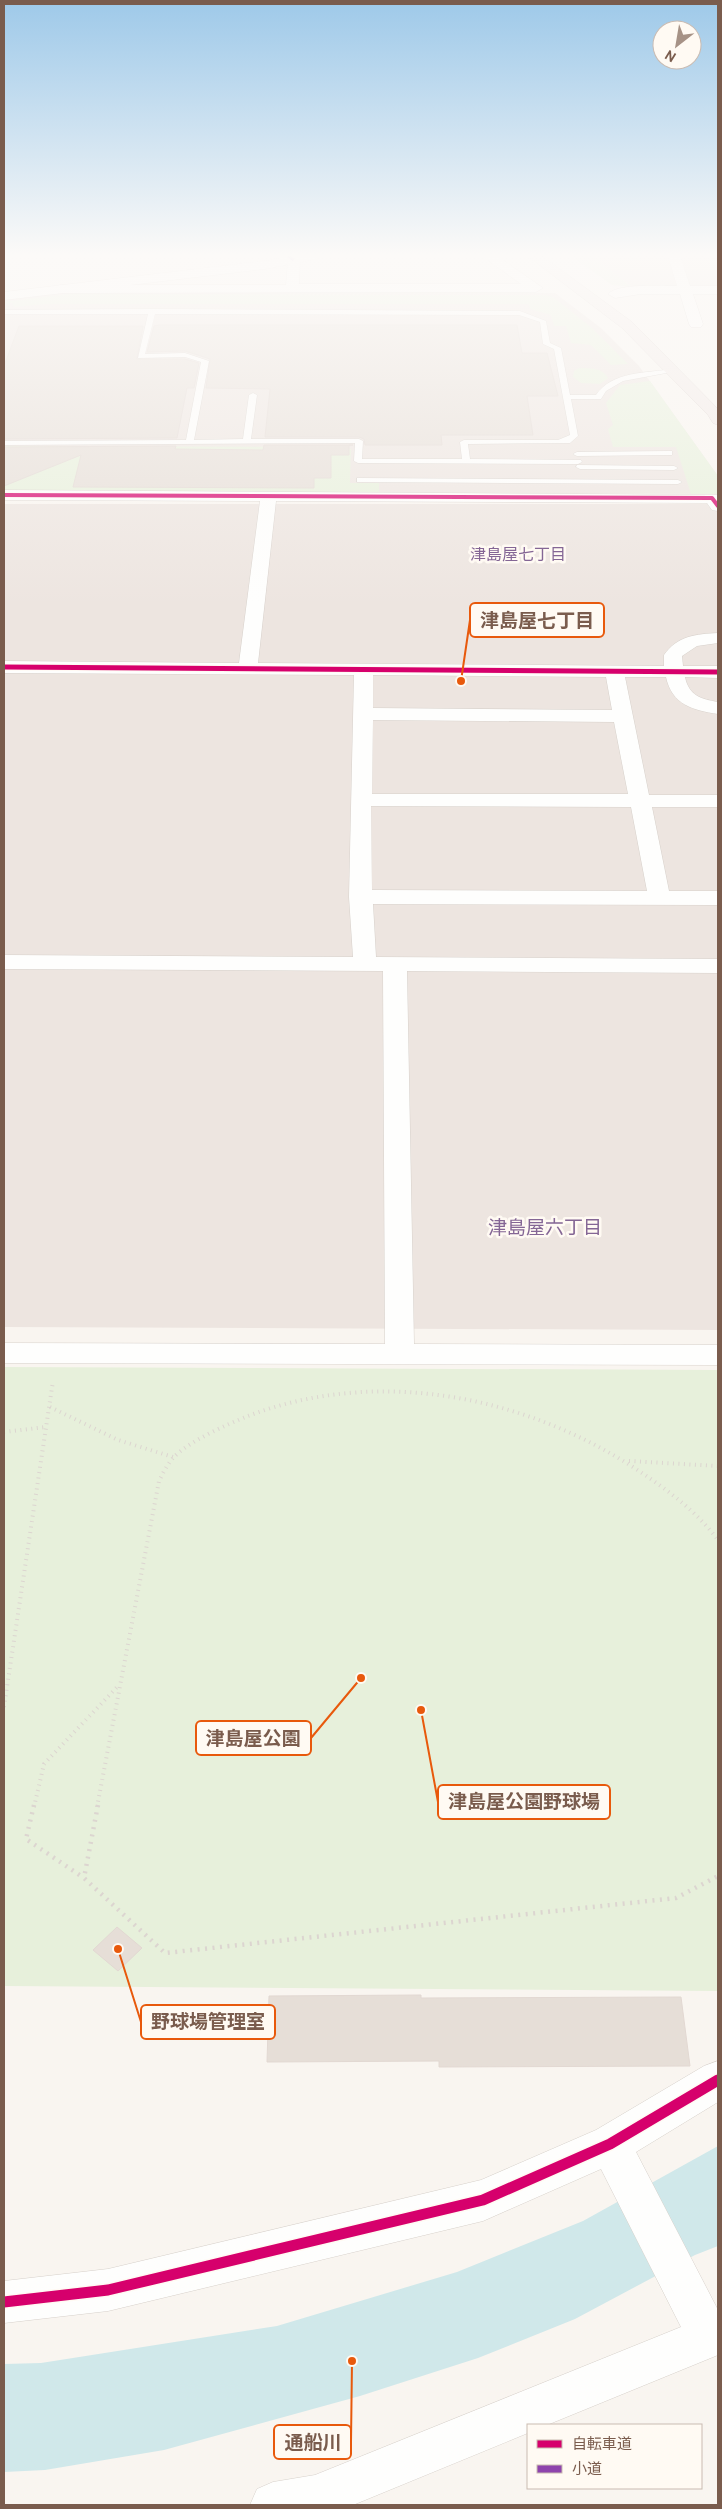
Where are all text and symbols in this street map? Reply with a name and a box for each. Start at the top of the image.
north arrow [652,20,702,70]
text: N [662,45,680,65]
district label: 津島屋七丁目 [470,546,566,566]
callout: 津島屋七丁目 [470,603,604,637]
text: 津島屋七丁目 [480,610,594,634]
district label: 津島屋六丁目 [488,1217,602,1241]
callout: 津島屋公園 [196,1721,311,1755]
text: 津島屋公園 [205,1728,301,1752]
callout: 津島屋公園野球場 [438,1785,610,1819]
text: 津島屋公園野球場 [448,1791,600,1815]
callout: 野球場管理室 [141,2005,275,2039]
text: 野球場管理室 [151,2011,265,2035]
legend [527,2424,702,2489]
callout: 通船川 [274,2425,351,2459]
text: 通船川 [284,2432,342,2456]
text: 自転車道 [572,2436,632,2455]
text: 小道 [572,2461,602,2480]

